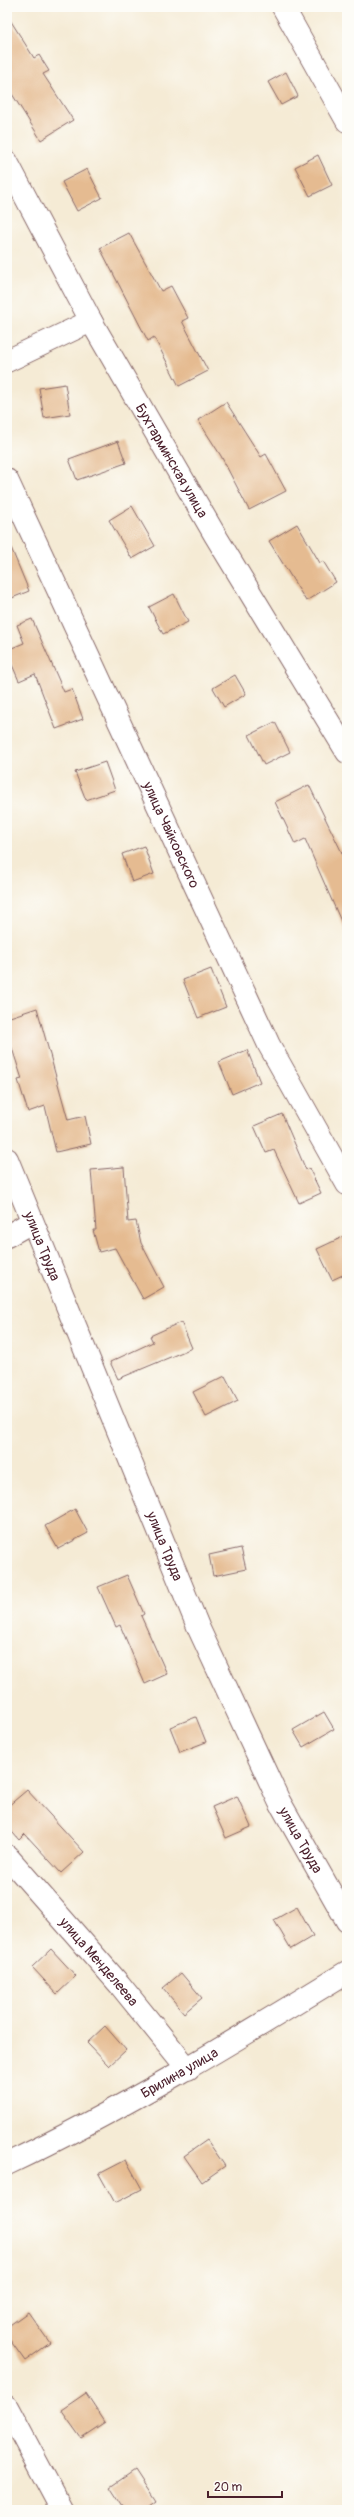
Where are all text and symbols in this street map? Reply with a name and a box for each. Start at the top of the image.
street label: Бухтарминская улица [132,400,211,521]
street label: улица Чайковского [139,778,203,891]
street label: улица Труда [20,1208,64,1283]
street label: улица Труда [143,1508,186,1583]
street label: улица Труда [275,1803,326,1876]
street label: улица Менделеева [55,1913,142,2010]
street label: Брилина улица [138,2044,221,2102]
scale bar [208,2473,282,2499]
text: 20 m [214,2480,243,2495]

